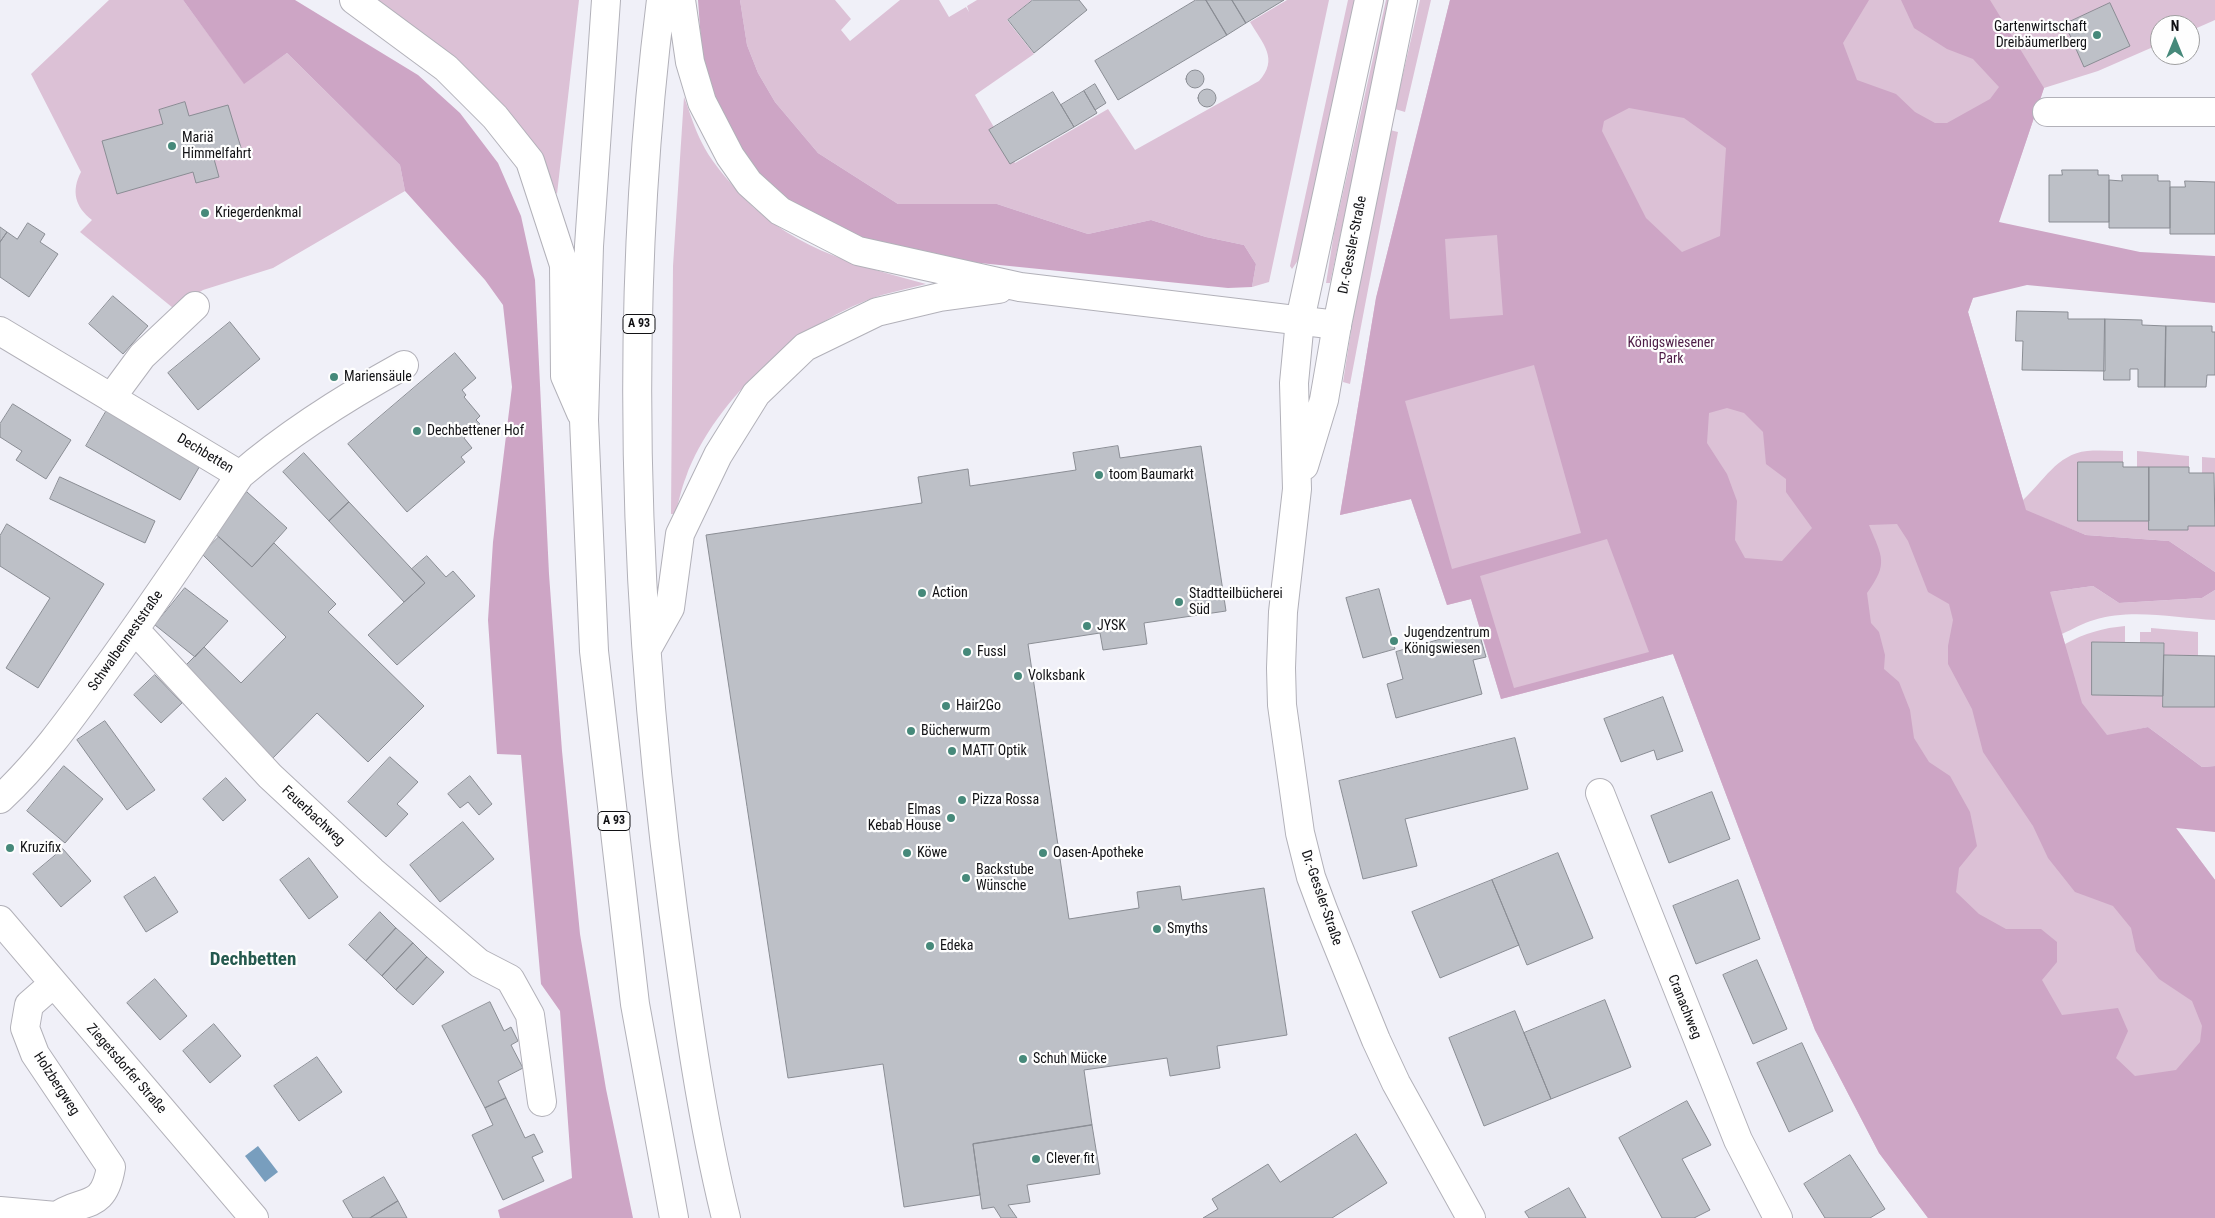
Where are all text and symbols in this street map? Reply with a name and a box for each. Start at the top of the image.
north arrow [2150,15,2200,65]
text: N [2171,18,2179,34]
place label: Gartenwirtschaft Dreibäumerlberg [1994,19,2087,52]
marker: Gartenwirtschaft Dreibäumerlberg [2091,29,2103,41]
place label: Mariä Himmelfahrt [182,130,251,162]
marker: Mariä Himmelfahrt [166,140,178,152]
street label: Dr.-Gessler-Straße [1335,194,1371,296]
place label: Kriegerdenkmal [215,205,301,221]
marker: Kriegerdenkmal [199,207,211,219]
road number: A 93 [623,314,655,334]
park label: Königswiesener Park [1627,335,1715,368]
place label: Mariensäule [344,369,412,385]
marker: Mariensäule [328,371,340,383]
place label: Dechbettener Hof [427,423,524,439]
marker: Dechbettener Hof [411,425,423,437]
street label: Dechbetten [174,431,236,477]
place label: toom Baumarkt [1109,467,1194,483]
marker: toom Baumarkt [1093,469,1105,481]
place label: Action [932,585,968,601]
place label: Stadtteilbücherei Süd [1189,586,1283,618]
marker: Action [916,587,928,599]
street label: Schwalbenneststraße [85,588,167,694]
marker: Stadtteilbücherei Süd [1173,596,1185,608]
place label: JYSK [1097,618,1126,634]
marker: JYSK [1081,620,1093,632]
place label: Jugendzentrum Königswiesen [1404,625,1490,658]
marker: Jugendzentrum Königswiesen [1388,635,1400,647]
place label: Fussl [977,644,1006,660]
marker: Fussl [961,646,973,658]
place label: Volksbank [1028,668,1085,684]
marker: Volksbank [1012,670,1024,682]
place label: Hair2Go [956,698,1001,714]
marker: Hair2Go [940,700,952,712]
place label: Bücherwurm [921,723,990,739]
marker: Bücherwurm [905,725,917,737]
place label: MATT Optik [962,743,1027,759]
marker: MATT Optik [946,745,958,757]
street label: Feuerbachweg [278,783,348,849]
place label: Pizza Rossa [972,792,1039,808]
marker: Pizza Rossa [956,794,968,806]
place label: Elmas Kebab House [868,802,941,834]
road number: A 93 [598,811,630,830]
marker: Elmas Kebab House [945,812,957,824]
place label: Kruzifix [20,840,61,856]
marker: Kruzifix [4,842,16,854]
place label: Köwe [917,845,947,861]
place label: Oasen-Apotheke [1053,845,1144,861]
marker: Köwe [901,847,913,859]
marker: Oasen-Apotheke [1037,847,1049,859]
street label: Dr.-Gessler-Straße [1297,848,1345,948]
place label: Backstube Wünsche [976,862,1034,894]
marker: Backstube Wünsche [960,872,972,884]
place label: Smyths [1167,921,1208,937]
marker: Smyths [1151,923,1163,935]
place label: Edeka [940,938,973,954]
marker: Edeka [924,940,936,952]
district label: Dechbetten [210,949,296,971]
street label: Cranachweg [1663,972,1705,1042]
street label: Ziegetsdorfer Straße [82,1021,170,1117]
street label: Holzbergweg [29,1049,83,1119]
place label: Schuh Mücke [1033,1051,1107,1067]
marker: Schuh Mücke [1017,1053,1029,1065]
place label: Clever fit [1046,1151,1095,1167]
marker: Clever fit [1030,1153,1042,1165]

